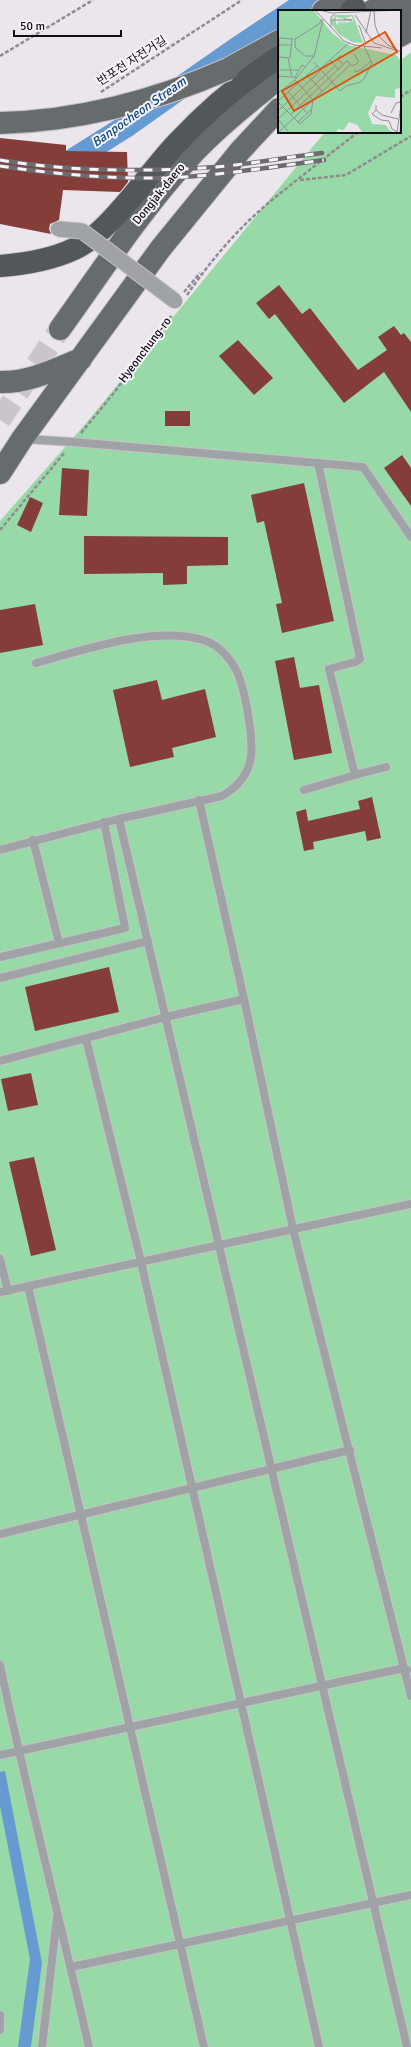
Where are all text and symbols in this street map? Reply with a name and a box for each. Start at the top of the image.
inset map [278,10,401,133]
scale bar [14,12,121,38]
text: 50 m [20,19,45,34]
street label: 반포천 자전거길 [94,33,170,89]
water label: Banpocheon Stream [89,73,190,150]
street label: Dongjak-daero [130,160,188,228]
street label: Hyeonchung-ro [115,314,175,386]

